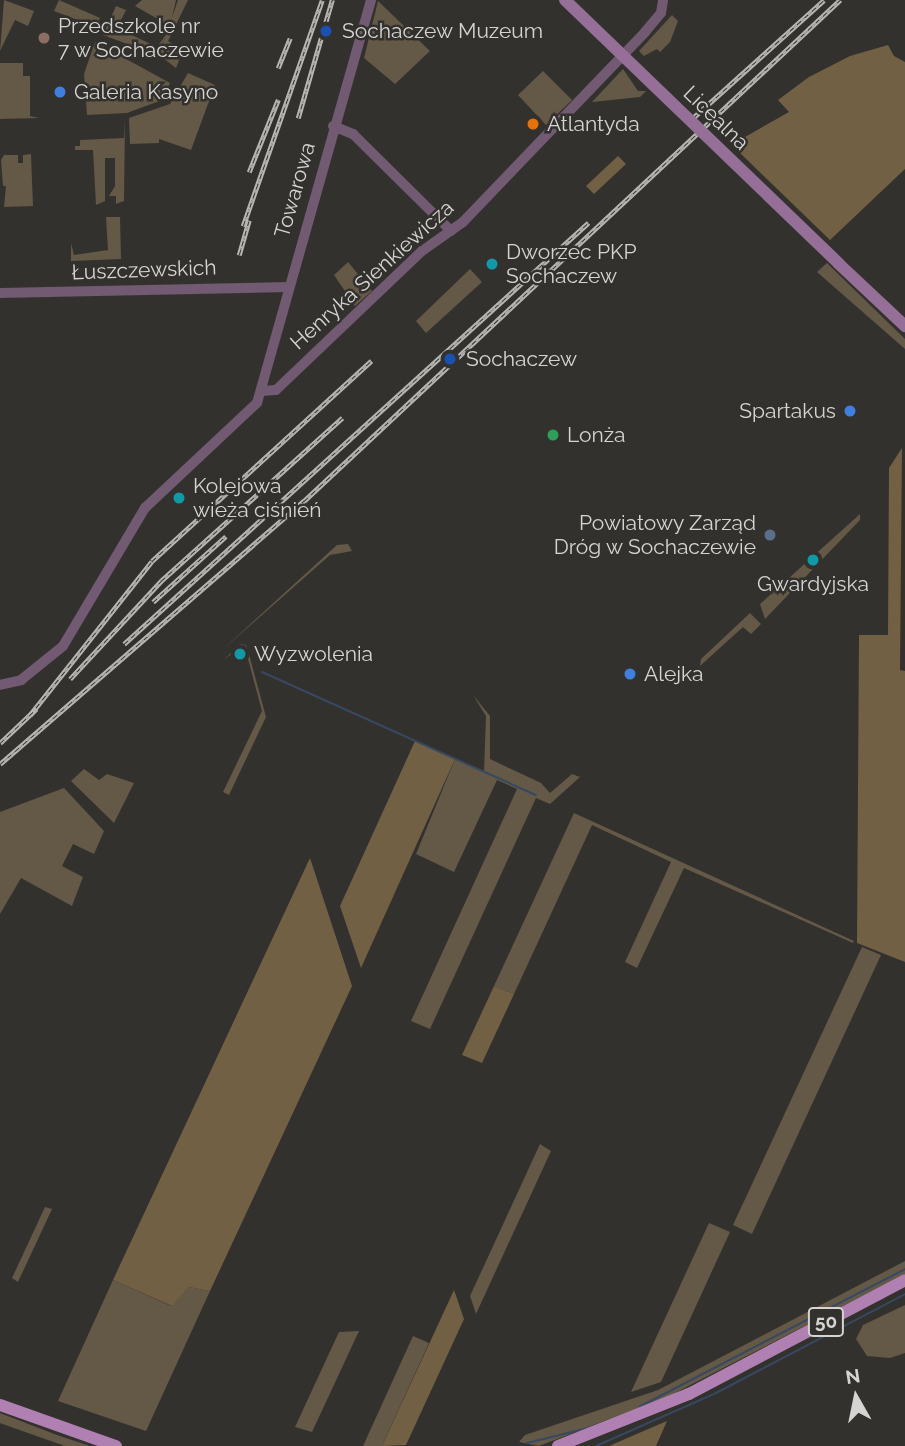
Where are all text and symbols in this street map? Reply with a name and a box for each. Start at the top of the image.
place label: Przedszkole nr 7 w Sochaczewie [58,13,225,63]
place label: Sochaczew Muzeum [342,18,544,44]
marker: Sochaczew Muzeum [316,21,336,41]
marker: Przedszkole nr 7 w Sochaczewie [36,30,52,46]
place label: Galeria Kasyno [74,79,218,105]
street label: Licealna [678,81,754,155]
marker: Galeria Kasyno [52,84,68,100]
place label: Atlantyda [547,111,640,137]
marker: Atlantyda [525,116,541,132]
street label: Towarowa [269,139,321,241]
street label: Henryka Sienkiewicza [285,195,459,355]
place label: Dworzec PKP Sochaczew [506,239,637,289]
street label: Łuszczewskich [71,255,217,285]
marker: Dworzec PKP Sochaczew [484,256,500,272]
place label: Sochaczew [466,346,577,372]
marker: Sochaczew [440,349,460,369]
place label: Spartakus [739,398,836,424]
marker: Spartakus [842,403,858,419]
place label: Lonża [567,422,626,448]
marker: Lonża [545,427,561,443]
place label: Kolejowa wieża ciśnień [193,473,322,523]
marker: Kolejowa wieża ciśnień [171,490,187,506]
place label: Powiatowy Zarząd Dróg w Sochaczewie [553,510,756,560]
marker: Powiatowy Zarząd Dróg w Sochaczewie [762,527,778,543]
marker: Gwardyjska [805,552,821,568]
place label: Gwardyjska [757,571,869,597]
place label: Wyzwolenia [254,641,373,667]
marker: Wyzwolenia [232,646,248,662]
place label: Alejka [644,661,703,687]
marker: Alejka [622,666,638,682]
road number: 50 [807,1306,845,1338]
north arrow [821,1362,891,1432]
text: N [844,1364,862,1388]

